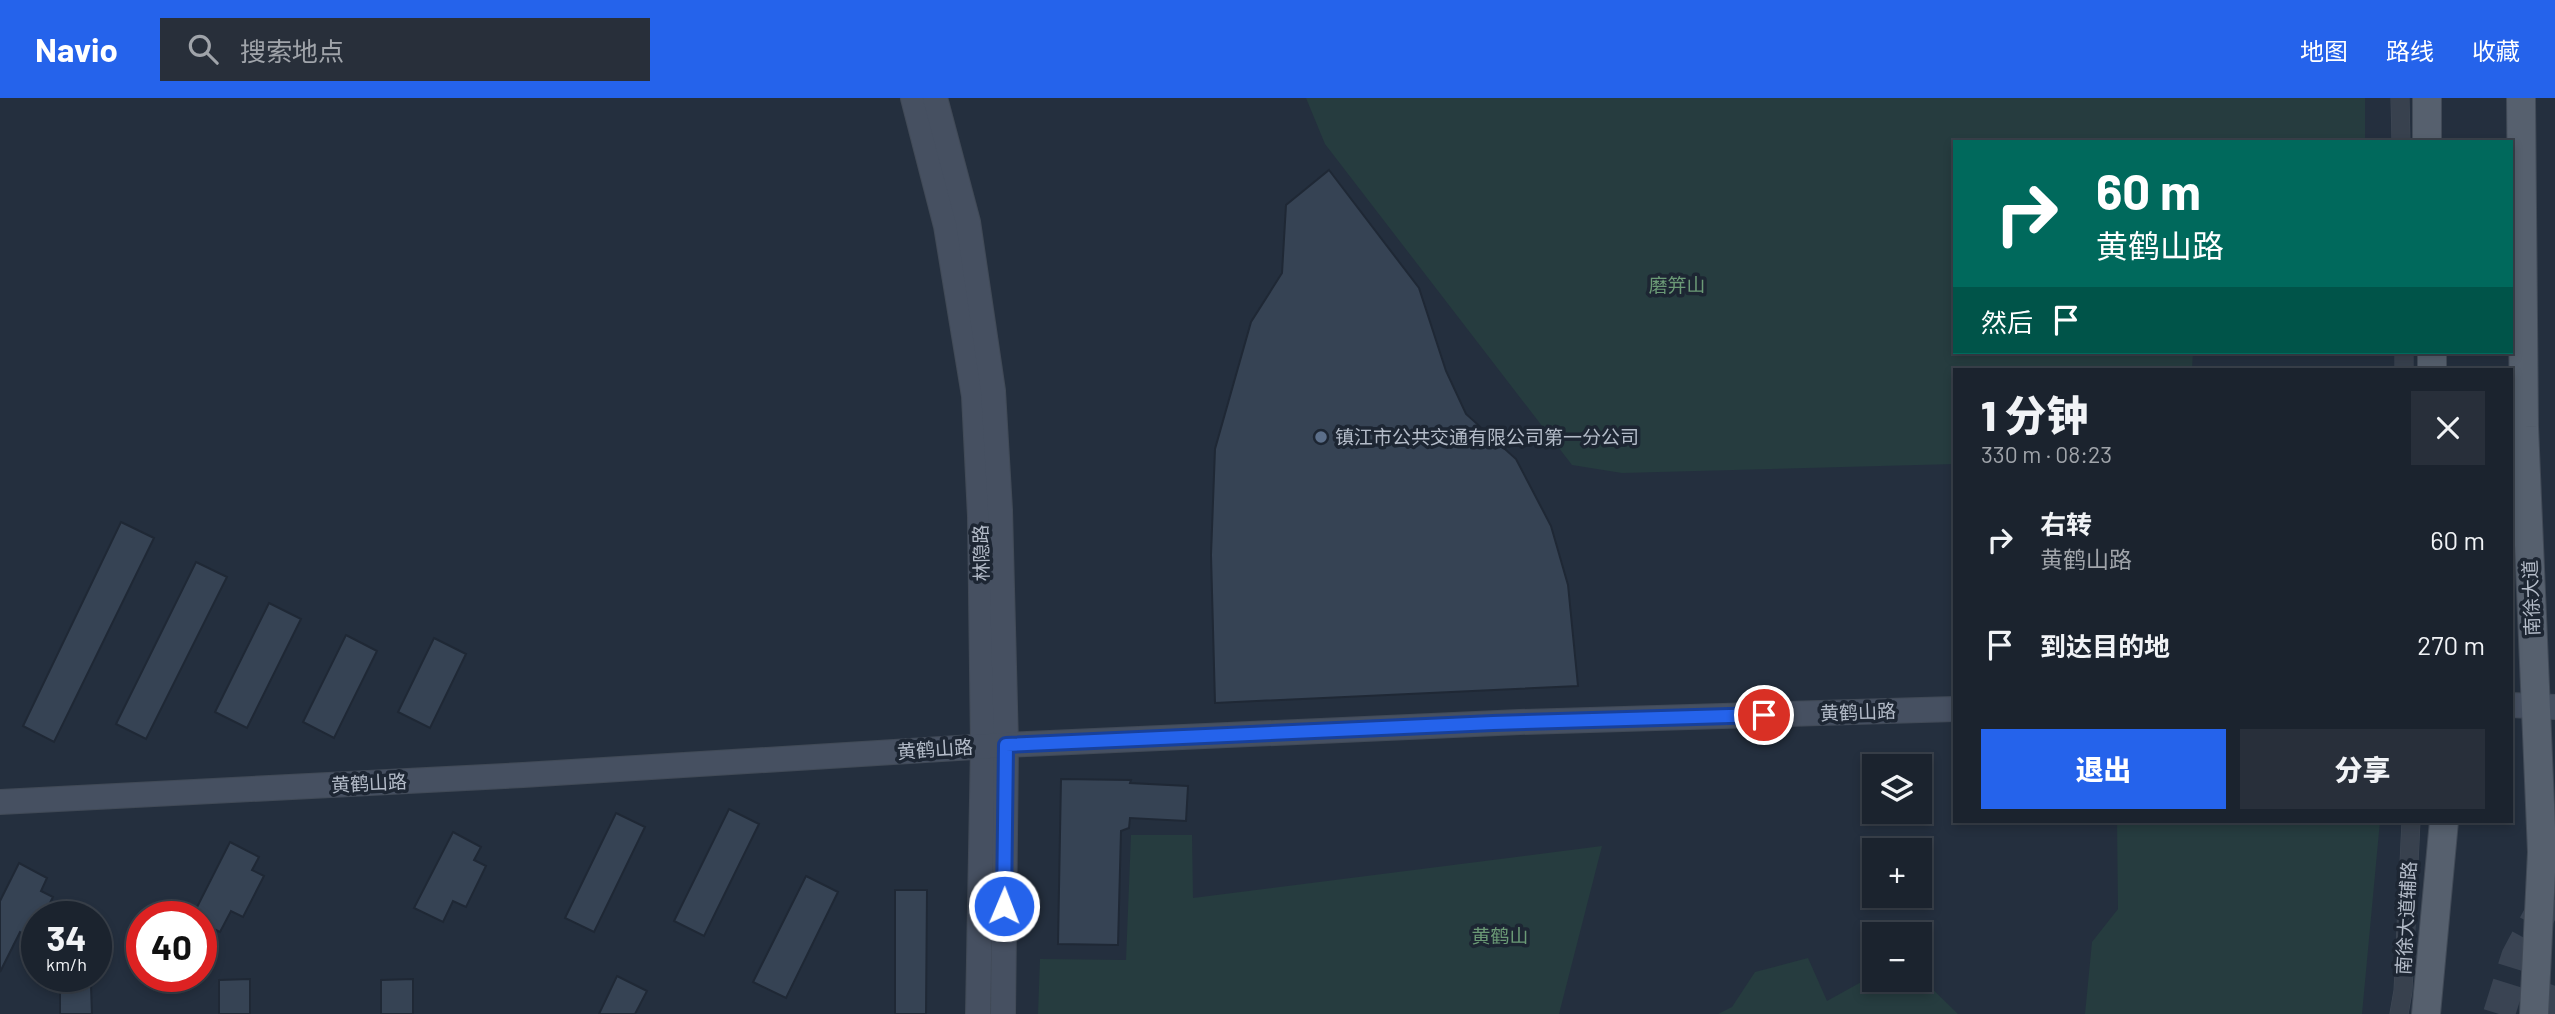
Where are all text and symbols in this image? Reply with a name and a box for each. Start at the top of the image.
search box [160,18,650,81]
text: Navio [35,29,118,69]
icon: search [184,30,222,68]
text: 搜索地点 [240,35,344,66]
text: 地图 [2300,36,2348,65]
text: 路线 [2386,36,2434,65]
text: 收藏 [2472,36,2520,65]
text: 60 m [2096,161,2201,220]
icon: right [1981,168,2072,259]
text: 黄鹤山路 [2096,226,2224,264]
park label: 磨笄山 [1648,273,1706,296]
icon: arrive [2047,301,2085,339]
text: 然后 [1981,306,2033,337]
text: 1 分钟 [1981,389,2088,439]
button: close [2411,391,2485,465]
place label: 镇江市公共交通有限公司第一分公司 [1335,425,1639,448]
marker: 镇江市公共交通有限公司第一分公司 [1313,429,1329,445]
text: 330 m · 08:23 [1981,440,2112,468]
text: 右转 [2040,508,2092,539]
icon: right [1981,521,2019,559]
street label: 林隐路 [969,524,992,582]
text: 60 m [2430,524,2485,555]
text: 黄鹤山路 [2040,545,2132,573]
street label: 南徐大道 [2518,560,2543,636]
icon: arrive [1981,626,2019,664]
text: 270 m [2417,629,2485,660]
text: 到达目的地 [2040,630,2170,661]
pin [1734,685,1794,745]
icon: arrive [1745,696,1783,734]
street label: 黄鹤山路 [1820,699,1896,724]
button: 退出 [1981,729,2226,809]
button: 分享 [2240,729,2485,809]
street label: 黄鹤山路 [896,734,974,763]
map controls [1862,754,1932,992]
button: layers [1862,754,1932,824]
street label: 黄鹤山路 [330,769,408,796]
button: + [1862,838,1932,908]
street label: 南徐大道辅路 [2391,860,2420,976]
position arrow [967,869,1041,943]
speed limit sign: 40 [126,901,217,992]
text: 34 [46,916,87,958]
button: − [1862,922,1932,992]
park label: 黄鹤山 [1471,924,1529,947]
text: km/h [46,953,87,975]

